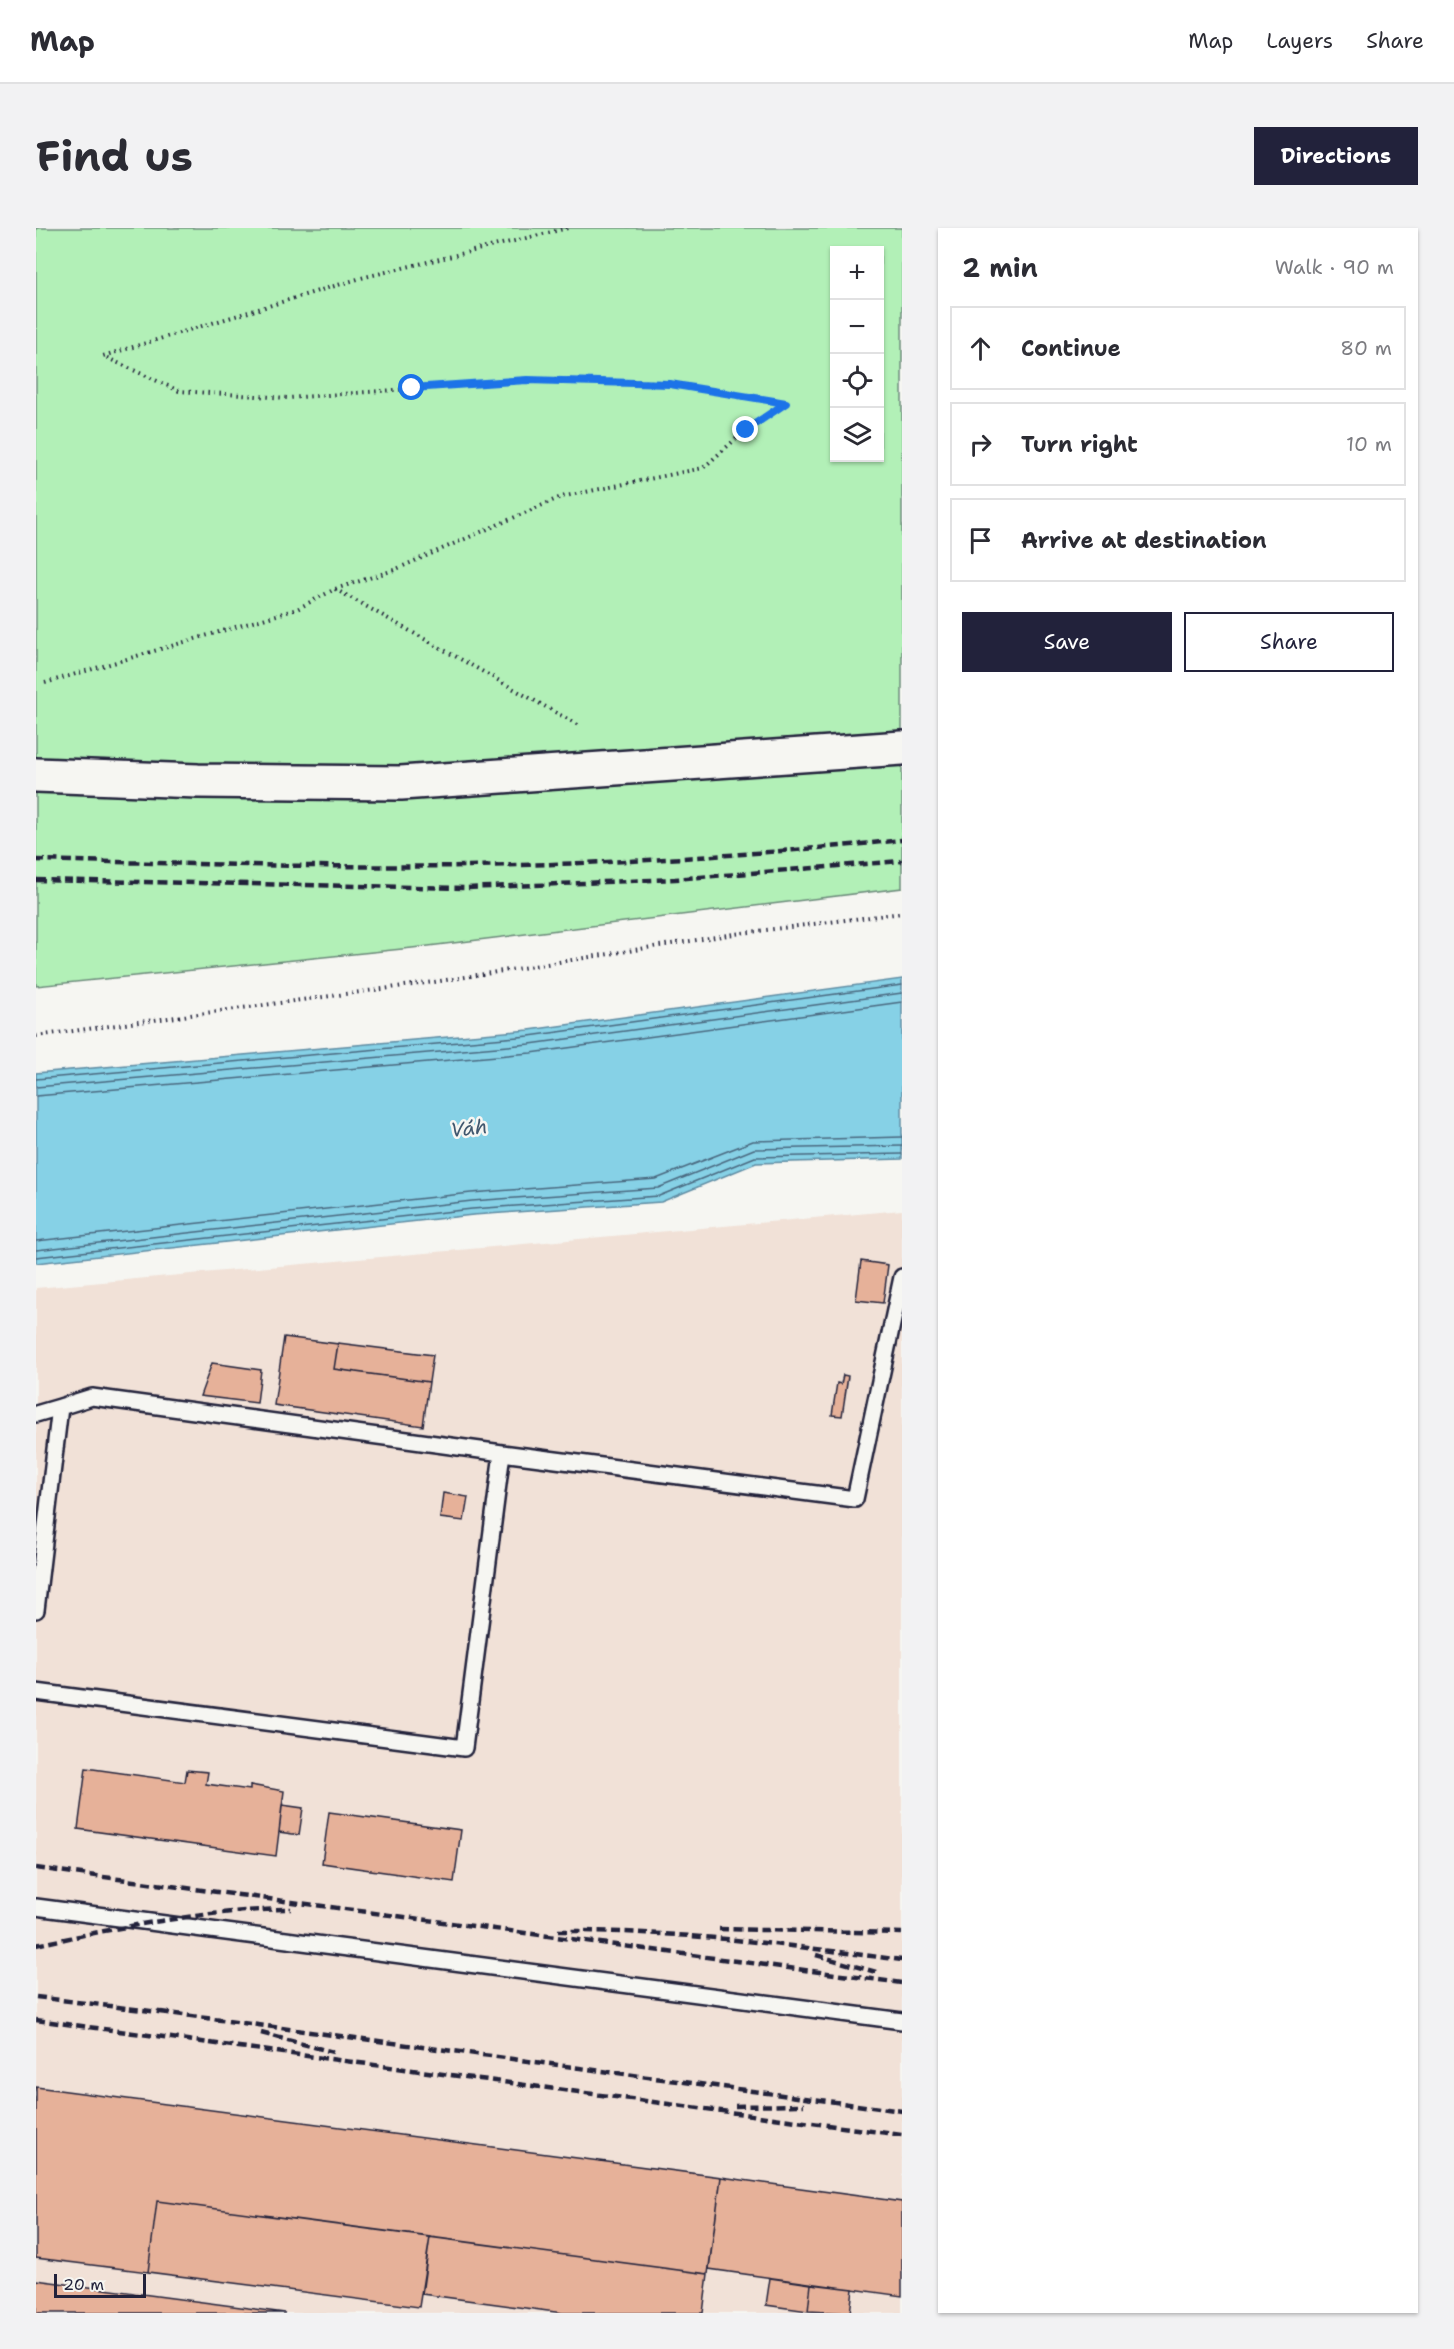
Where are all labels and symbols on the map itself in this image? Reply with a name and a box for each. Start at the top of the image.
route start [398,374,424,400]
route end [732,416,758,442]
water label: Váh [449,1113,489,1143]
scale bar [54,2271,146,2298]

